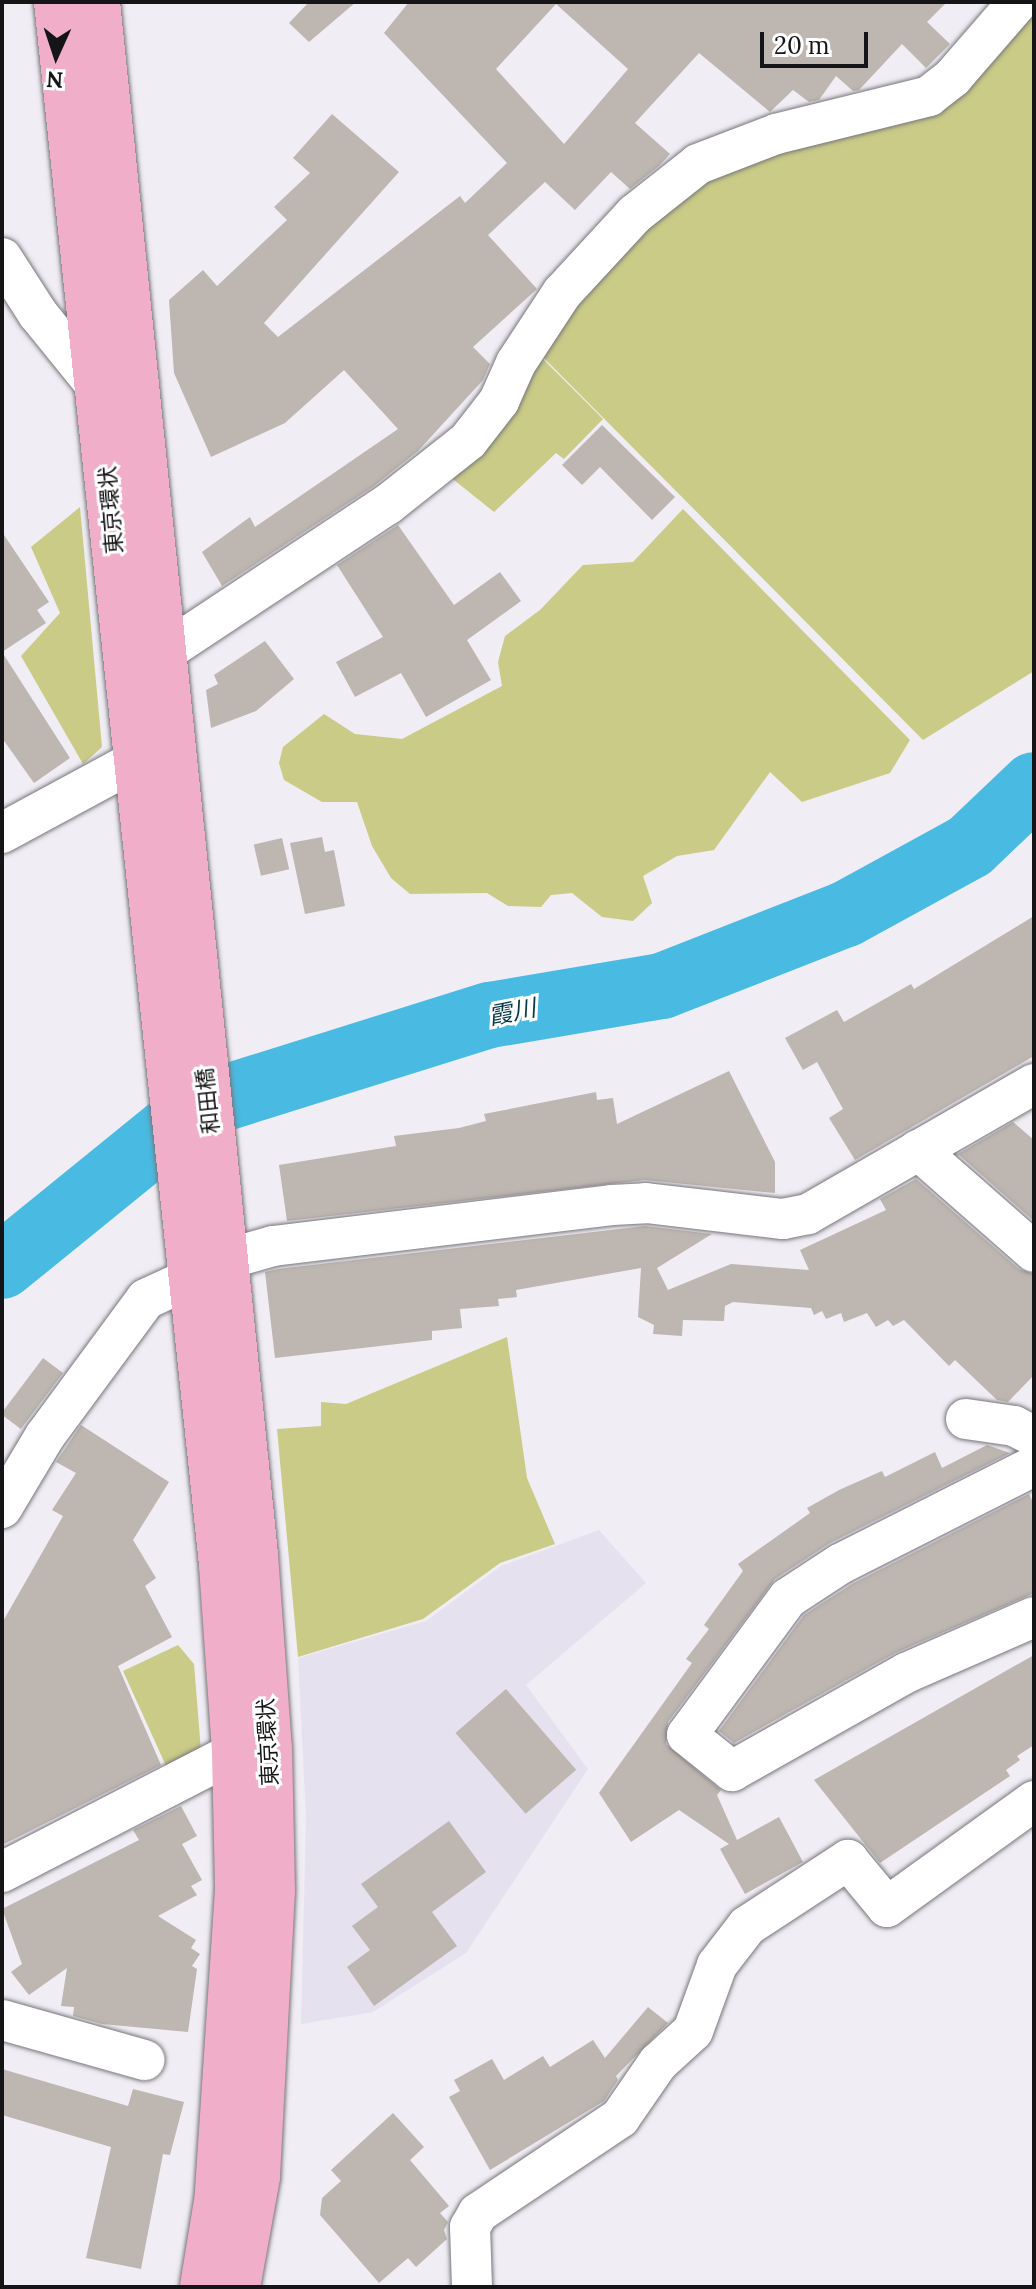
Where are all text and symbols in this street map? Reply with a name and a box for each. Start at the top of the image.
north arrow [16,16,96,96]
scale bar [764,16,872,66]
text: 20 m [774,30,830,61]
text: N [46,66,64,94]
street label: 東京環状 [94,465,128,555]
water label: 霞川 [486,993,538,1031]
street label: 和田橋 [191,1067,225,1135]
street label: 東京環状 [253,1697,283,1787]

